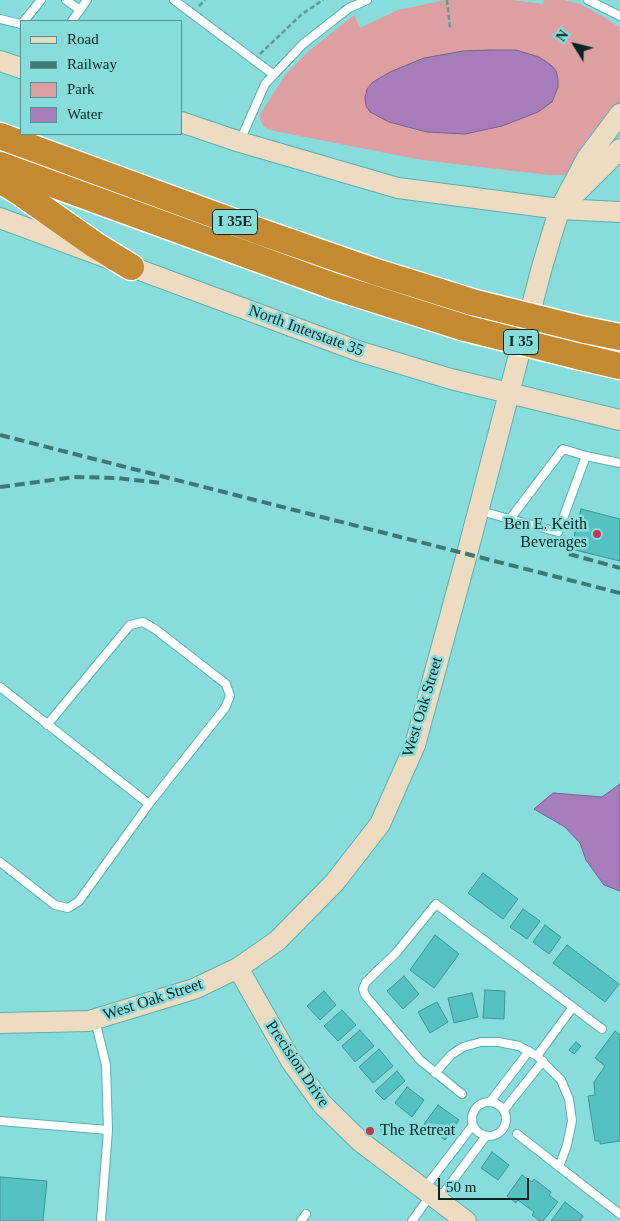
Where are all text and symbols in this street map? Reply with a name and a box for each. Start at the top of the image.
legend [20,20,182,135]
north arrow [550,20,600,70]
text: N [553,27,572,44]
text: Road [67,31,99,47]
text: Railway [67,56,117,72]
text: Park [67,81,95,97]
text: Water [67,106,102,122]
road number: I 35E [212,210,258,234]
street label: North Interstate 35 [246,301,366,361]
road number: I 35 [504,330,538,354]
place label: Ben E. Keith Beverages [504,515,587,553]
marker: Ben E. Keith Beverages [591,528,603,540]
street label: West Oak Street [399,655,447,759]
street label: West Oak Street [101,975,205,1025]
street label: Precision Drive [261,1017,333,1111]
place label: The Retreat [380,1121,455,1141]
marker: The Retreat [364,1125,376,1137]
scale bar [440,1168,531,1200]
text: 50 m [446,1179,476,1195]

